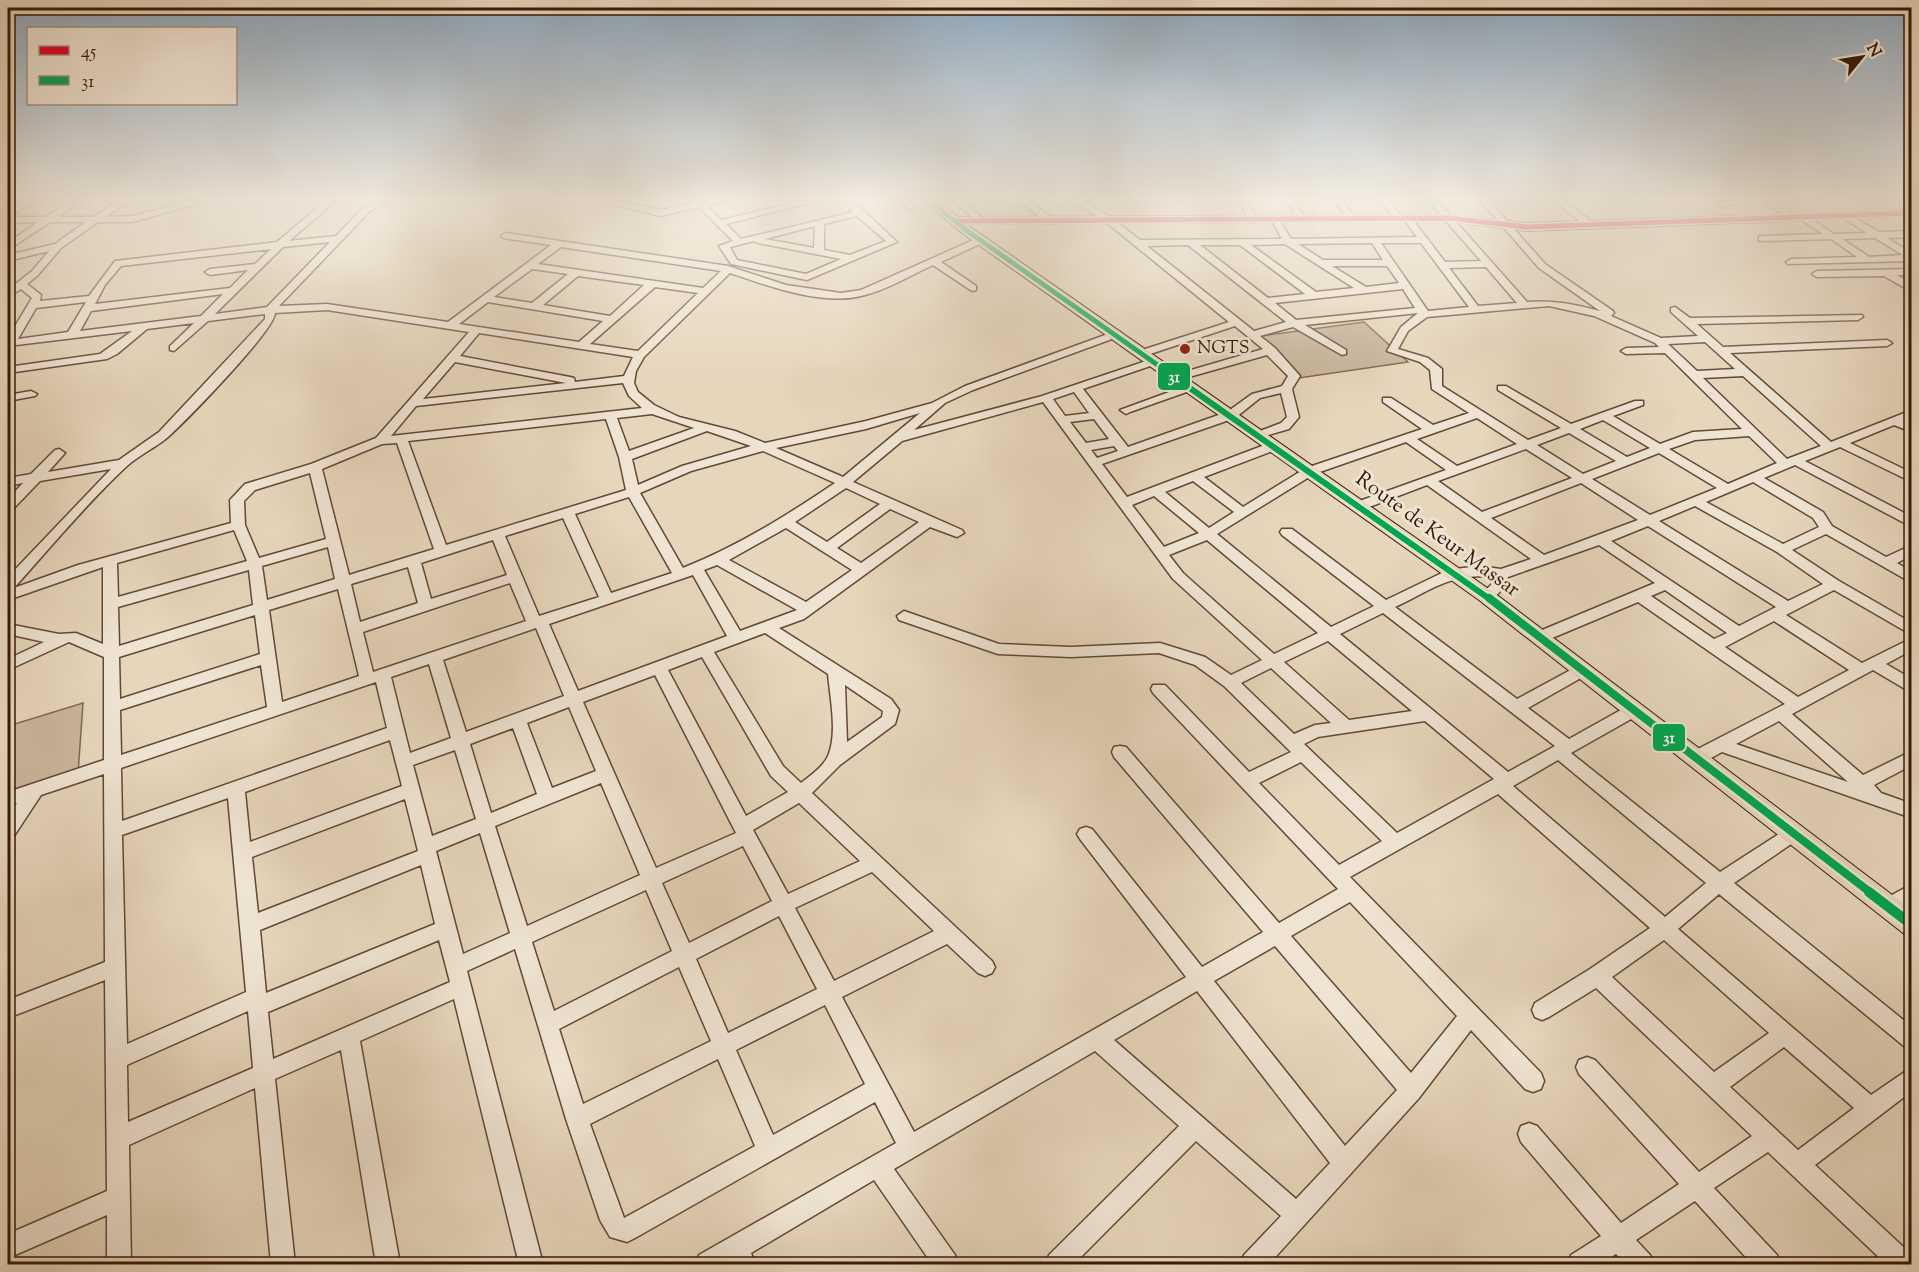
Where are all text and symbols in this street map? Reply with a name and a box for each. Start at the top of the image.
legend [27,27,237,105]
north arrow [1832,27,1892,87]
text: N [1860,39,1886,62]
text: 45 [81,40,96,66]
text: 31 [81,70,94,96]
place label: NGTS [1197,336,1249,362]
marker: NGTS [1178,342,1192,356]
line badge: 31 [1157,362,1191,391]
text: 31 [1168,367,1181,390]
street label: Route de Keur Massar [1349,465,1525,605]
line badge: 31 [1652,723,1686,752]
text: 31 [1663,728,1676,751]

